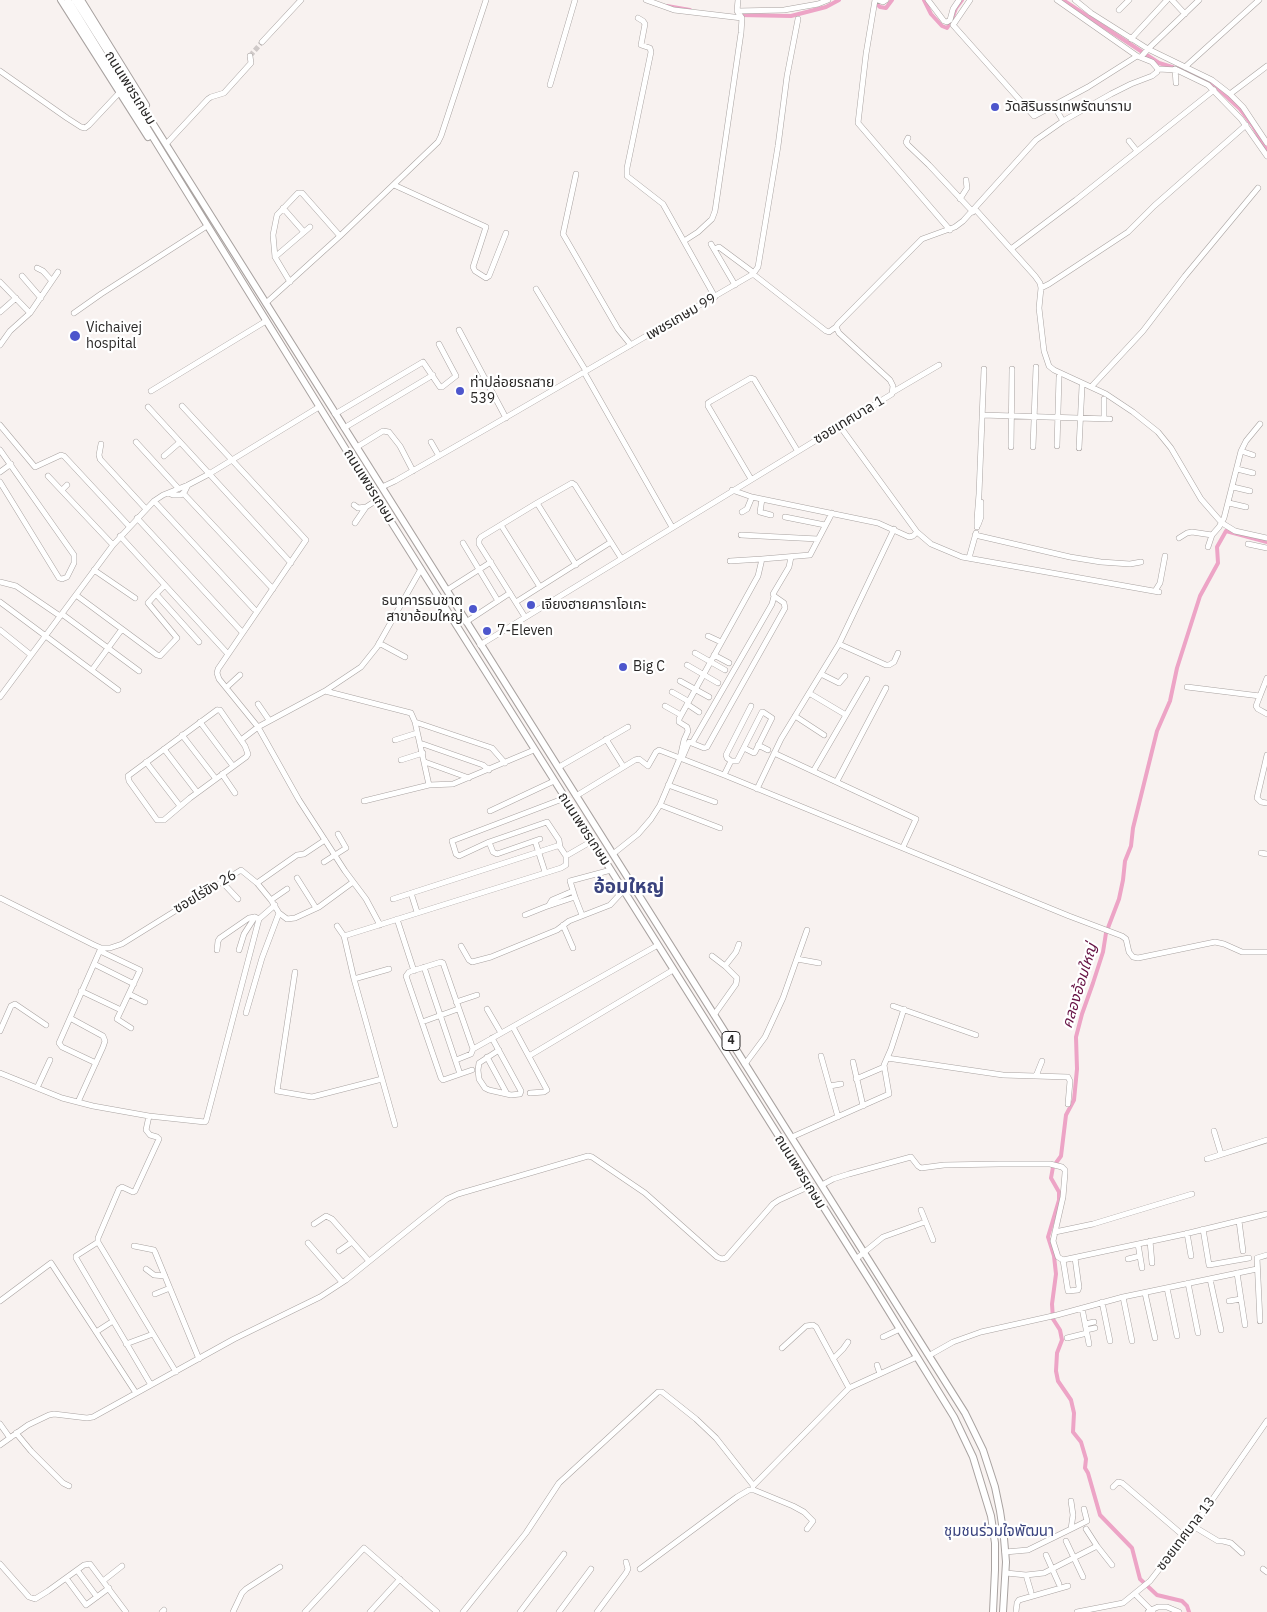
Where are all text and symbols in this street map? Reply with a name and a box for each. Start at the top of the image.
street label: ถนนเพชรเกษม [101,48,159,128]
place label: วัดสิรินธรเทพรัตนาราม [1005,99,1132,115]
marker: วัดสิรินธรเทพรัตนาราม [989,101,1001,113]
street label: เพชรเกษม 99 [643,290,719,344]
place label: Vichaivej hospital [86,320,142,352]
marker: Vichaivej hospital [68,329,82,343]
place label: ท่าปล่อยรถสาย 539 [470,375,554,408]
marker: ท่าปล่อยรถสาย 539 [454,385,466,397]
street label: ซอยเทศบาล 1 [811,392,887,448]
street label: ถนนเพชรเกษม [340,446,398,526]
place label: ธนาคารธนชาต สาขาอ้อมใหญ่ [382,593,463,626]
place label: เจียงฮายคาราโอเกะ [541,597,646,613]
marker: เจียงฮายคาราโอเกะ [525,599,537,611]
marker: ธนาคารธนชาต สาขาอ้อมใหญ่ [467,603,479,615]
place label: 7-Eleven [497,623,553,639]
marker: 7-Eleven [481,625,493,637]
place label: Big C [633,659,665,675]
marker: Big C [617,661,629,673]
street label: ถนนเพชรเกษม [554,789,614,869]
street label: ซอยไร่ขิง 26 [171,867,239,917]
district label: อ้อมใหญ่ [594,877,664,899]
water label: คลองอ้อมใหญ่ [1059,941,1101,1031]
road number: 4 [722,1032,740,1050]
street label: ถนนเพชรเกษม [771,1132,829,1212]
street label: ซอยเทศบาล 13 [1153,1494,1219,1574]
district label: ชุมชนร่วมใจพัฒนา [944,1523,1054,1541]

